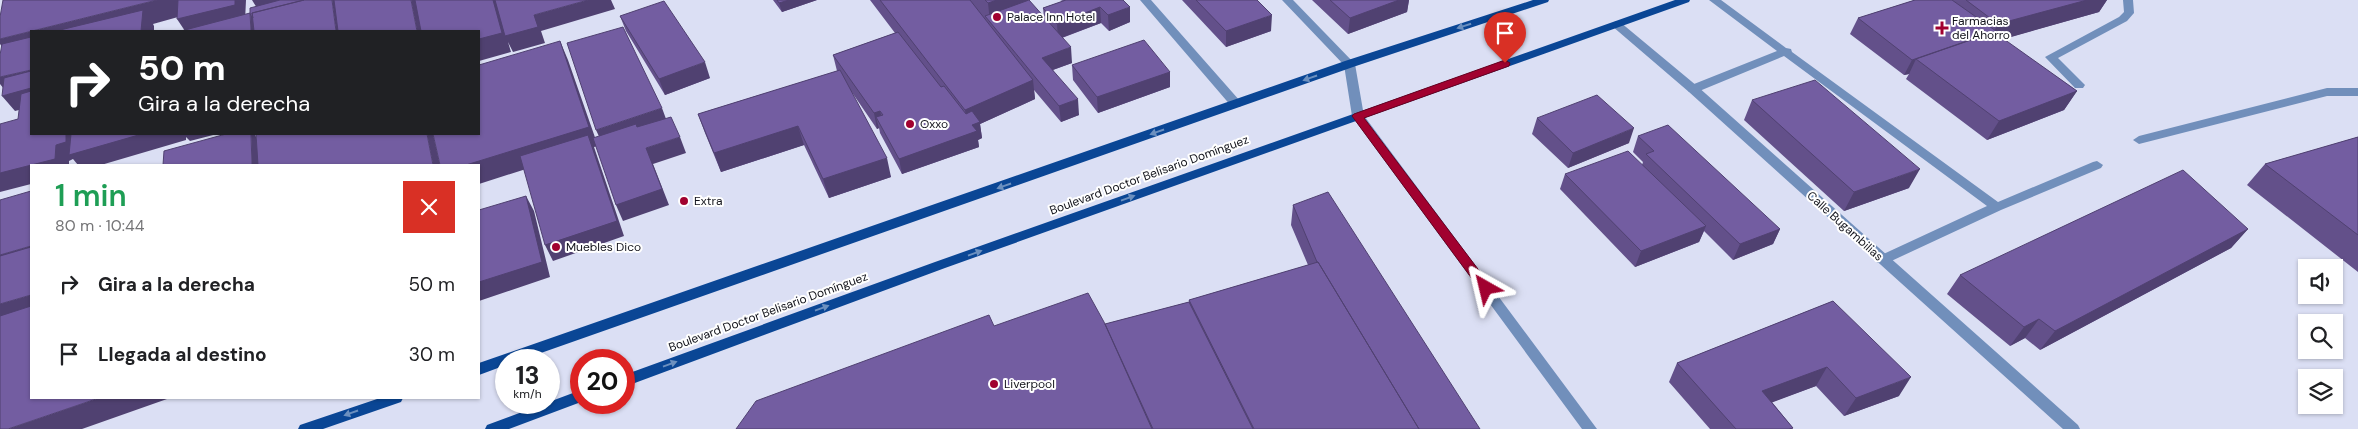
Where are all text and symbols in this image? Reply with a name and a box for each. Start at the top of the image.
place label: Palace Inn Hotel [1007,9,1095,25]
marker: Palace Inn Hotel [991,11,1003,23]
pin [1484,12,1526,63]
place label: Farmacias del Ahorro [1952,13,2010,43]
icon: arrive [1491,19,1519,47]
marker: Farmacias del Ahorro [1936,22,1948,34]
one-way arrow [1457,23,1472,30]
text: 50 m [138,45,226,91]
icon: right [55,50,120,115]
one-way arrow [1302,74,1317,82]
text: Gira a la derecha [138,89,310,118]
place label: Oxxo [920,116,948,132]
marker: Oxxo [904,118,916,130]
one-way arrow [1149,128,1164,136]
street label: Boulevard Doctor Belisario Domínguez [1047,131,1251,219]
text: 1 min [55,176,127,215]
button: close [403,181,455,233]
one-way arrow [996,183,1011,190]
street label: Calle Bugambilias [1804,188,1886,264]
place label: Extra [694,193,722,209]
one-way arrow [1121,194,1136,202]
marker: Extra [678,195,690,207]
text: 80 m · 10:44 [55,215,144,236]
place label: Muebles Dico [566,239,641,255]
marker: Muebles Dico [550,241,562,253]
one-way arrow [968,249,983,257]
map controls [2298,259,2343,414]
button: sound [2298,259,2343,304]
position arrow [1459,261,1511,313]
street label: Boulevard Doctor Belisario Domínguez [666,268,870,356]
icon: right [55,270,83,298]
text: Gira a la derecha [98,272,255,297]
text: 50 m [408,272,455,297]
one-way arrow [815,304,830,312]
button: search [2298,314,2343,359]
icon: arrive [55,340,83,368]
text: Llegada al destino [98,342,267,367]
text: 30 m [409,342,455,367]
speed limit sign: 20 [570,349,635,414]
text: 13 [515,359,540,392]
one-way arrow [662,360,677,367]
button: layers [2298,369,2343,414]
place label: Liverpool [1004,376,1055,392]
marker: Liverpool [988,378,1000,390]
text: km/h [513,386,542,402]
one-way arrow [343,410,358,417]

